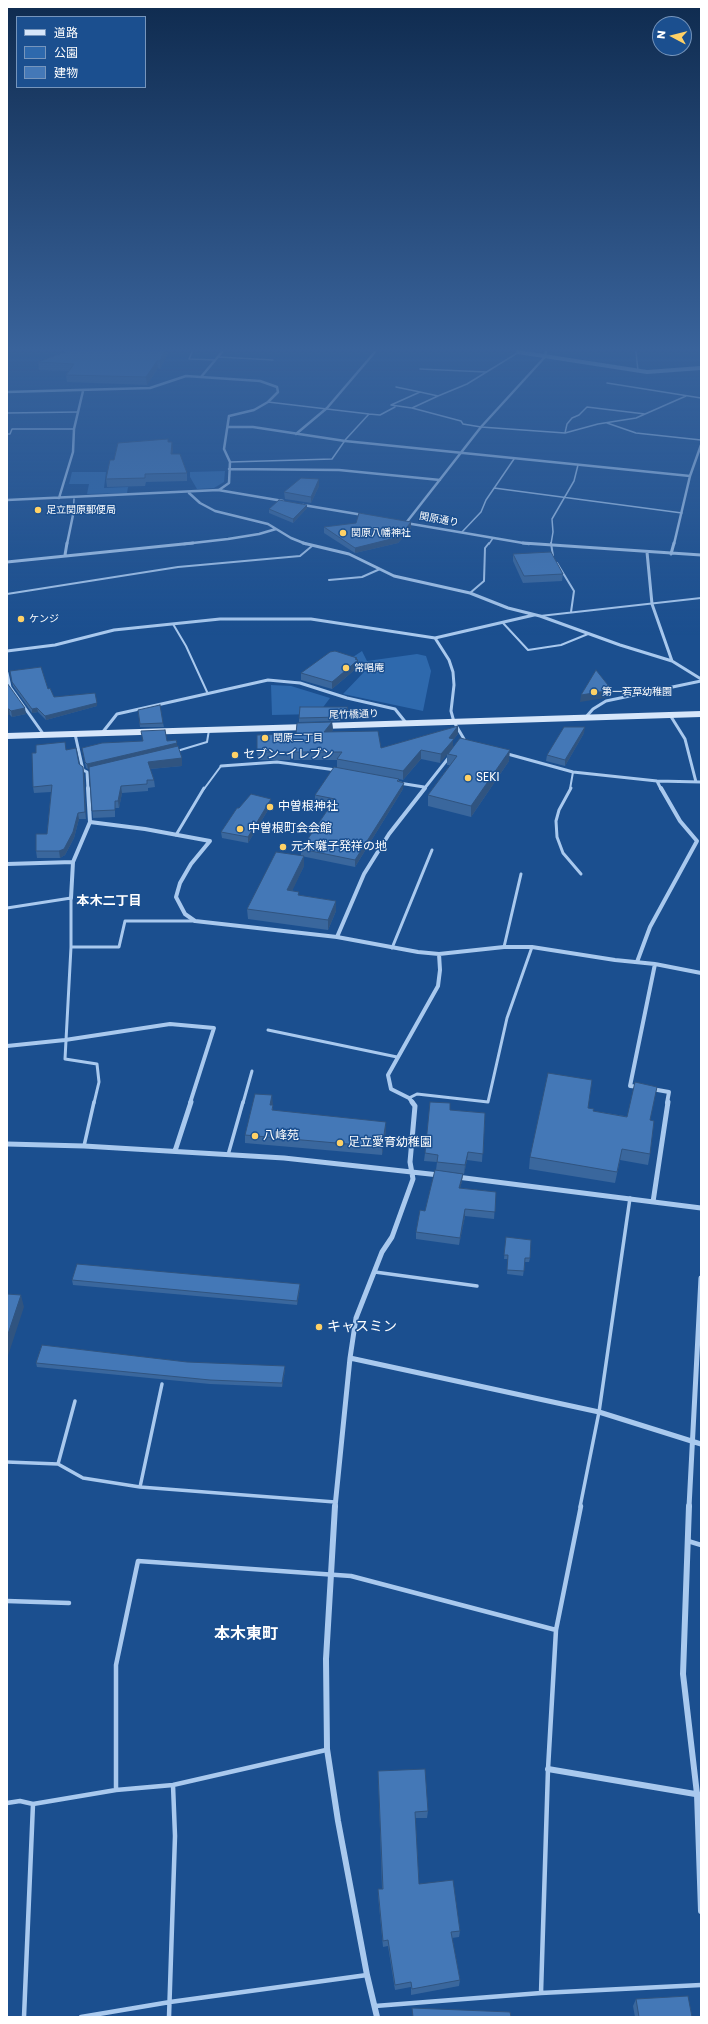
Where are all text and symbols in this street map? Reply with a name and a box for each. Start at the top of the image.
legend [16,16,146,88]
north arrow [652,16,692,56]
text: 道路 [54,24,78,41]
text: N [653,30,670,40]
text: 公園 [54,44,78,61]
text: 建物 [54,64,78,81]
place label: 足立関原郵便局 [46,504,116,516]
marker: 足立関原郵便局 [33,505,43,515]
street label: 関原通り [418,511,460,529]
place label: 関原八幡神社 [351,527,411,539]
marker: 関原八幡神社 [338,528,348,538]
place label: ケンジ [29,613,59,625]
marker: ケンジ [16,614,26,624]
place label: 常唱庵 [354,662,384,674]
marker: 常唱庵 [341,663,351,673]
place label: 第一若草幼稚園 [602,686,672,698]
marker: 第一若草幼稚園 [589,687,599,697]
street label: 尾竹橋通り [329,708,379,722]
place label: 関原二丁目 [273,732,323,744]
marker: 関原二丁目 [260,733,270,743]
place label: セブン-イレブン [243,748,334,762]
marker: セブン-イレブン [230,750,240,760]
place label: SEKI [476,771,499,785]
marker: SEKI [463,773,473,783]
place label: 中曽根神社 [278,800,338,814]
marker: 中曽根神社 [265,802,275,812]
place label: 中曽根町会会館 [248,822,332,836]
marker: 中曽根町会会館 [235,824,245,834]
place label: 元木囃子発祥の地 [291,840,387,854]
marker: 元木囃子発祥の地 [278,842,288,852]
district label: 本木二丁目 [77,894,141,910]
place label: 八峰苑 [263,1129,299,1143]
marker: 八峰苑 [250,1131,260,1141]
place label: 足立愛育幼稚園 [348,1136,432,1150]
marker: 足立愛育幼稚園 [335,1138,345,1148]
place label: キャスミン [327,1319,397,1335]
marker: キャスミン [314,1322,324,1332]
district label: 本木東町 [214,1625,278,1645]

